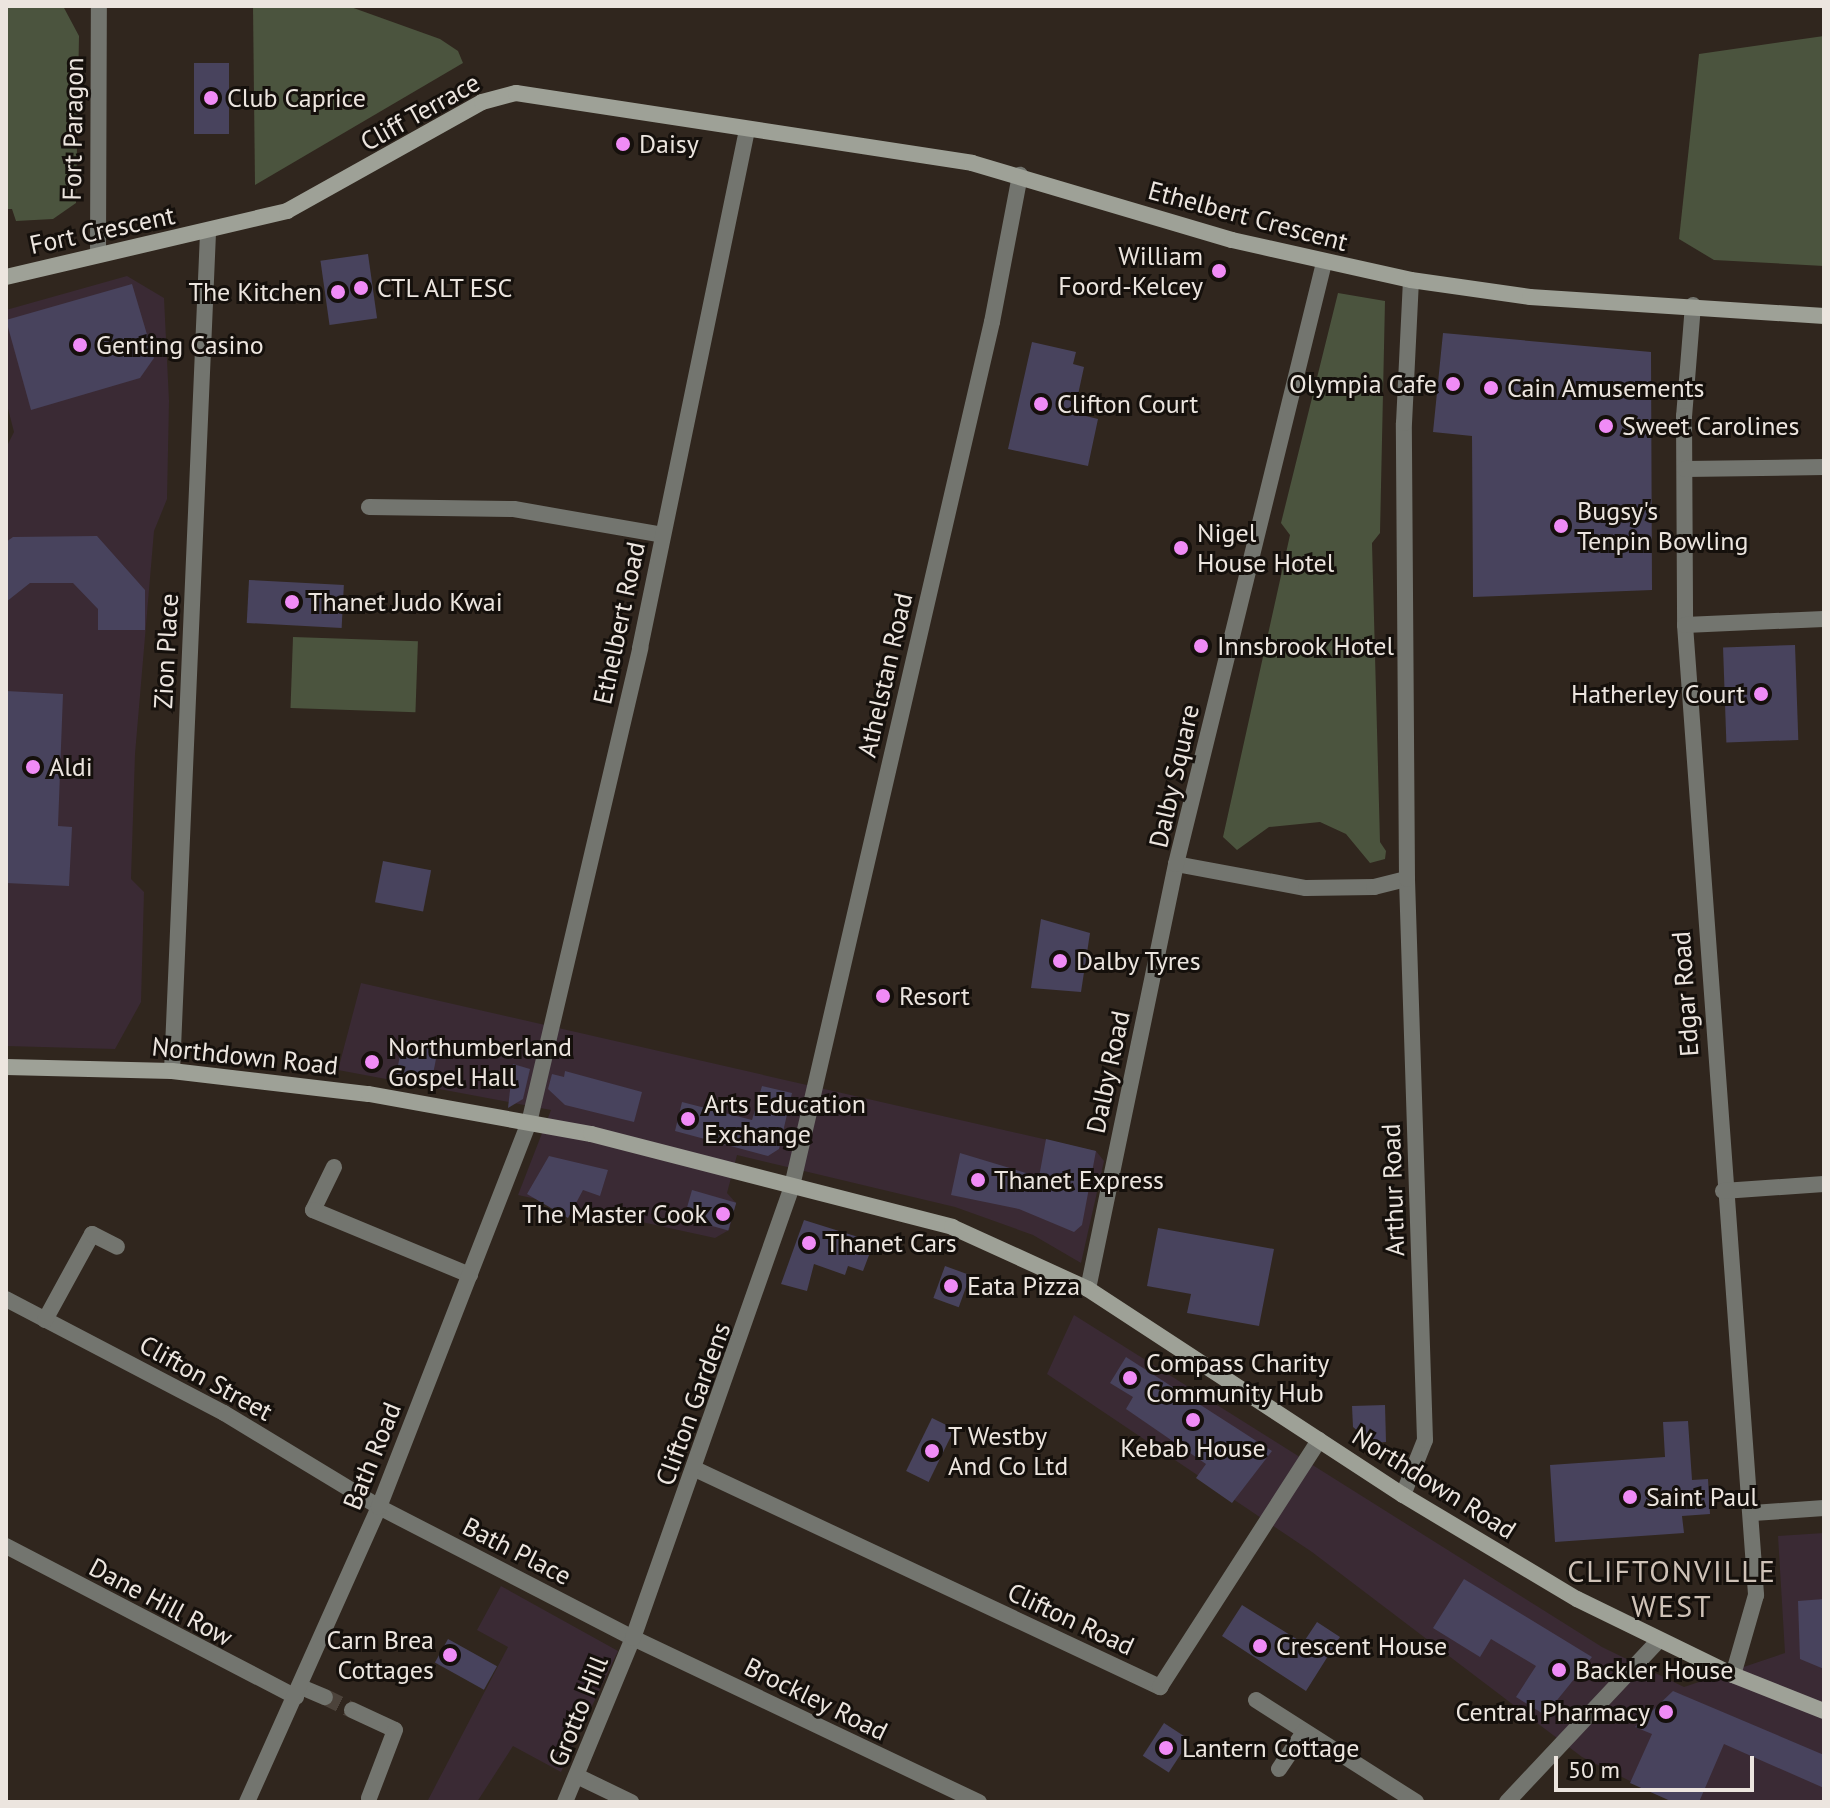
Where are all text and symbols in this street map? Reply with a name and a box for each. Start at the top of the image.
street label: Fort Paragon [56,57,90,201]
street label: Cliff Terrace [355,66,485,158]
place label: Club Caprice [227,82,366,114]
marker: Club Caprice [202,89,220,107]
place label: Daisy [639,128,699,160]
marker: Daisy [614,135,632,153]
street label: Ethelbert Crescent [1145,174,1351,258]
street label: Fort Crescent [27,199,177,261]
place label: William Foord-Kelcey [1058,240,1203,302]
marker: William Foord-Kelcey [1210,262,1228,280]
place label: CTL ALT ESC [377,272,515,304]
place label: The Kitchen [188,276,322,308]
marker: CTL ALT ESC [352,279,370,297]
marker: The Kitchen [329,283,347,301]
place label: Genting Casino [96,329,264,361]
marker: Genting Casino [71,336,89,354]
place label: Olympia Cafe [1289,368,1437,400]
place label: Cain Amusements [1507,372,1705,404]
marker: Olympia Cafe [1444,375,1462,393]
marker: Cain Amusements [1482,379,1500,397]
place label: Clifton Court [1057,388,1198,420]
marker: Clifton Court [1032,395,1050,413]
place label: Sweet Carolines [1622,410,1800,442]
marker: Sweet Carolines [1597,417,1615,435]
place label: Bugsy's Tenpin Bowling [1577,495,1748,556]
place label: Nigel House Hotel [1197,517,1334,578]
marker: Bugsy's Tenpin Bowling [1552,517,1570,535]
street label: Ethelbert Road [587,539,651,707]
marker: Nigel House Hotel [1172,539,1190,557]
place label: Thanet Judo Kwai [308,586,503,618]
street label: Athelstan Road [851,590,919,760]
street label: Zion Place [147,592,185,710]
marker: Thanet Judo Kwai [283,593,301,611]
place label: Innsbrook Hotel [1217,630,1395,662]
marker: Innsbrook Hotel [1192,637,1210,655]
place label: Hatherley Court [1570,678,1745,710]
marker: Hatherley Court [1752,685,1770,703]
street label: Dalby Square [1142,701,1206,851]
place label: Aldi [49,751,93,783]
marker: Aldi [24,758,42,776]
street label: Edgar Road [1665,930,1705,1058]
place label: Dalby Tyres [1076,945,1202,977]
marker: Dalby Tyres [1051,952,1069,970]
place label: Resort [899,980,970,1012]
marker: Resort [874,987,892,1005]
street label: Dalby Road [1080,1007,1136,1137]
street label: Northdown Road [150,1031,340,1081]
place label: Northumberland Gospel Hall [388,1031,572,1092]
marker: Northumberland Gospel Hall [363,1053,381,1071]
place label: Arts Education Exchange [704,1088,866,1150]
marker: Arts Education Exchange [679,1110,697,1128]
street label: Arthur Road [1375,1123,1411,1257]
place label: Thanet Express [994,1164,1164,1196]
marker: Thanet Express [969,1171,987,1189]
place label: The Master Cook [522,1198,707,1230]
marker: The Master Cook [714,1205,732,1223]
place label: Thanet Cars [825,1227,957,1259]
marker: Thanet Cars [800,1234,818,1252]
place label: Eata Pizza [967,1270,1080,1302]
marker: Eata Pizza [942,1277,960,1295]
street label: Clifton Gardens [649,1318,737,1490]
street label: Clifton Street [134,1329,278,1427]
place label: Compass Charity Community Hub [1146,1347,1329,1408]
marker: Compass Charity Community Hub [1121,1369,1139,1387]
street label: Bath Road [336,1398,408,1514]
marker: Kebab House [1184,1411,1202,1429]
place label: T Westby And Co Ltd [948,1420,1068,1482]
street label: Northdown Road [1346,1420,1522,1546]
place label: Kebab House [1120,1432,1266,1464]
marker: T Westby And Co Ltd [923,1442,941,1460]
place label: Saint Paul [1646,1481,1758,1513]
marker: Saint Paul [1621,1488,1639,1506]
street label: Bath Place [458,1510,576,1592]
street label: Dane Hill Row [84,1551,238,1653]
district label: CLIFTONVILLE WEST [1567,1553,1777,1624]
street label: Clifton Road [1003,1576,1139,1662]
place label: Carn Brea Cottages [327,1624,434,1686]
place label: Crescent House [1276,1630,1447,1662]
marker: Crescent House [1251,1637,1269,1655]
marker: Carn Brea Cottages [441,1646,459,1664]
street label: Grotto Hill [542,1651,614,1771]
street label: Brockley Road [739,1651,893,1747]
place label: Backler House [1575,1654,1733,1686]
marker: Backler House [1550,1661,1568,1679]
place label: Central Pharmacy [1456,1696,1650,1728]
marker: Central Pharmacy [1657,1703,1675,1721]
place label: Lantern Cottage [1182,1732,1359,1764]
marker: Lantern Cottage [1157,1739,1175,1757]
scale bar [1558,1740,1758,1790]
text: 50 m [1568,1754,1620,1785]

